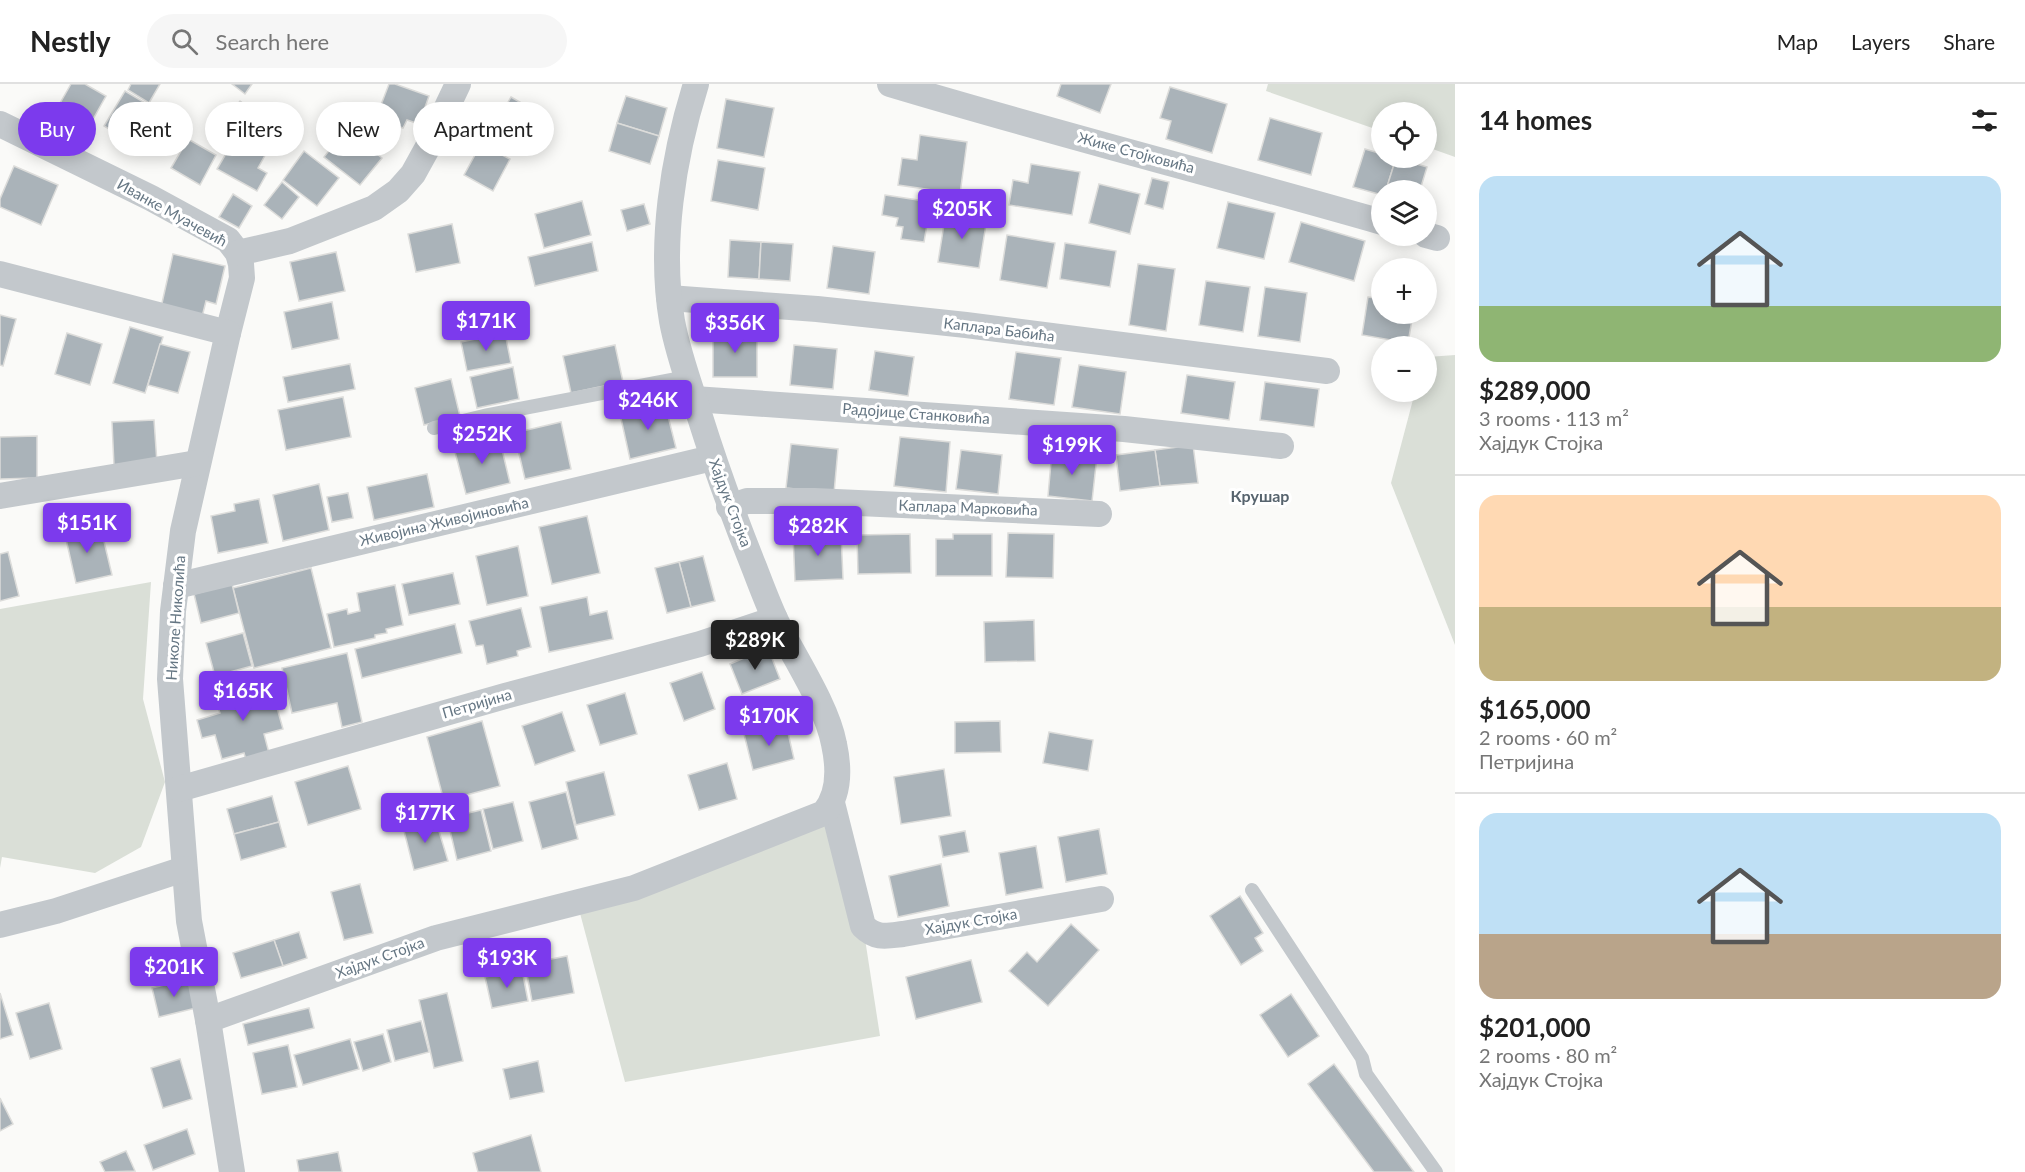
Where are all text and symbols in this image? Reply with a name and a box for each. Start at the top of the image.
search box [147,14,567,68]
text: Nestly [30,24,111,58]
icon: search [168,25,201,58]
text: Search here [216,28,329,55]
text: Map [1777,29,1818,54]
text: Layers [1851,29,1910,54]
text: Share [1943,29,1995,54]
chip: Buy [18,102,96,156]
chip: Rent [108,102,193,156]
chip: Filters [205,102,304,156]
chip: New [316,102,401,156]
chip: Apartment [413,102,554,156]
map controls [1371,102,1437,402]
button: locate [1371,102,1437,168]
text: 14 homes [1479,104,1592,136]
icon: filters [1968,104,2001,137]
street label: Жике Стојковића [1076,128,1197,176]
street label: Иванке Муачевић [114,174,231,250]
button: layers [1371,180,1437,246]
pin: $205K [920,189,1004,240]
text: $205K [932,196,992,220]
icon: home [1686,215,1794,323]
button: + [1371,258,1437,324]
pin: $171K [444,301,528,352]
pin: $356K [693,303,777,354]
text: $171K [456,308,516,332]
text: $356K [705,310,765,334]
street label: Каплара Бабића [943,313,1056,345]
button: − [1371,336,1437,402]
text: $289,000 [1479,374,1591,406]
pin: $246K [606,380,690,431]
text: $246K [618,387,678,411]
street label: Радојице Станковића [842,399,990,427]
text: 3 rooms · 113 m² [1479,406,1629,430]
pin: $252K [440,414,524,465]
text: $252K [452,421,512,445]
pin: $199K [1030,425,1114,476]
text: Хајдук Стојка [1479,430,1603,454]
text: $199K [1042,432,1102,456]
street label: Хајдук Стојка [706,456,756,549]
district label: Крушар [1231,486,1289,505]
street label: Живојина Живојиновића [357,493,530,549]
street label: Каплара Марковића [898,496,1038,518]
pin: $151K [45,503,129,554]
pin: $282K [776,506,860,557]
text: $151K [57,510,117,534]
text: $282K [788,513,848,537]
icon: home [1686,534,1794,642]
street label: Николе Николића [162,555,188,681]
pin: $289K [713,620,797,671]
text: $289K [725,627,785,651]
pin: $165K [201,671,285,722]
text: $165K [213,678,273,702]
street label: Петријина [440,685,514,722]
text: $165,000 [1479,693,1591,725]
pin: $170K [727,696,811,747]
text: $170K [739,703,799,727]
text: 2 rooms · 60 m² [1479,725,1617,749]
text: Петријина [1479,749,1574,773]
pin: $177K [383,793,467,844]
text: $177K [395,800,455,824]
icon: home [1686,852,1794,960]
street label: Хајдук Стојка [923,904,1018,938]
street label: Хајдук Стојка [333,933,427,981]
pin: $193K [465,938,549,989]
text: $193K [477,945,537,969]
pin: $201K [132,947,216,998]
text: $201K [144,954,204,978]
text: $201,000 [1479,1011,1591,1043]
text: 2 rooms · 80 m² [1479,1043,1617,1067]
text: Хајдук Стојка [1479,1067,1603,1091]

